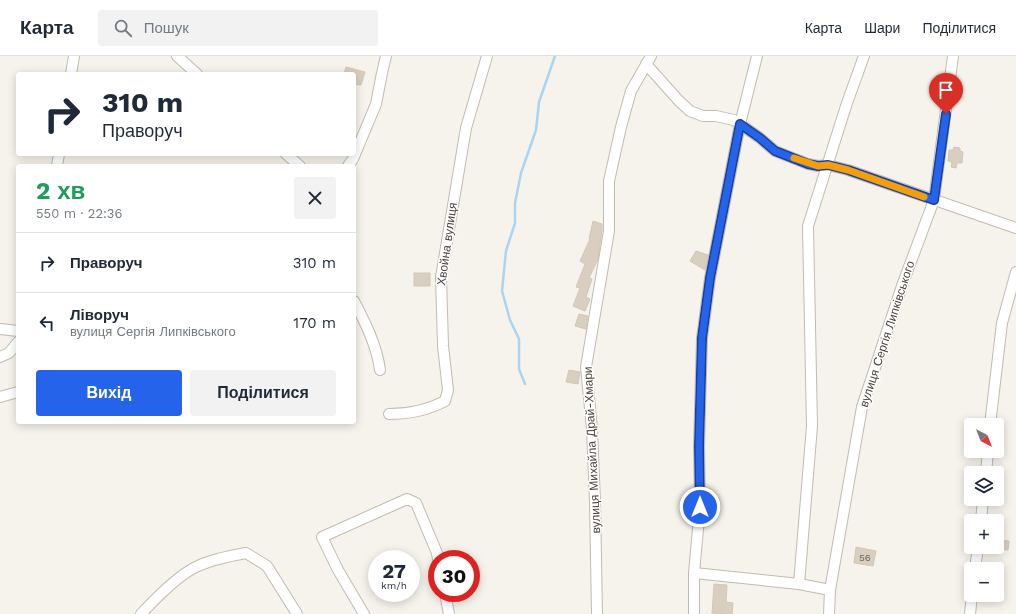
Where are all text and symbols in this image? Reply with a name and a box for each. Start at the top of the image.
search box [98,10,378,46]
text: Карта [20,16,74,39]
icon: search [112,17,134,39]
text: Пошук [144,19,189,37]
text: Карта [805,20,842,36]
text: Шари [864,20,900,36]
text: Поділитися [922,20,996,36]
pin [929,73,963,114]
icon: arrive [935,79,957,101]
text: 310 m [102,86,183,119]
icon: right [36,88,88,140]
text: Праворуч [102,120,183,141]
text: 2 хв [36,177,85,205]
button: close [294,177,336,219]
street label: Хвойна вулиця [434,201,460,287]
text: 550 m · 22:36 [36,206,122,221]
icon: right [36,252,58,274]
text: Праворуч [70,254,143,272]
text: 310 m [293,254,336,272]
street label: вулиця Сергія Липківського [857,259,917,409]
text: Ліворуч [70,306,129,324]
icon: left [36,312,58,334]
text: 170 m [293,314,336,332]
text: вулиця Сергія Липківського [70,324,236,339]
street label: вулиця Михайла Драй-Хмари [581,366,603,534]
button: Вихід [36,370,182,416]
button: Поділитися [190,370,336,416]
north arrow [964,418,1004,458]
map controls [964,418,1004,602]
button: layers [964,466,1004,506]
position arrow [679,486,721,528]
button: + [964,514,1004,554]
speed limit sign: 30 [428,550,480,602]
house number: 56 [859,552,871,563]
text: 27 [382,559,406,583]
button: − [964,562,1004,602]
text: km/h [381,580,407,591]

